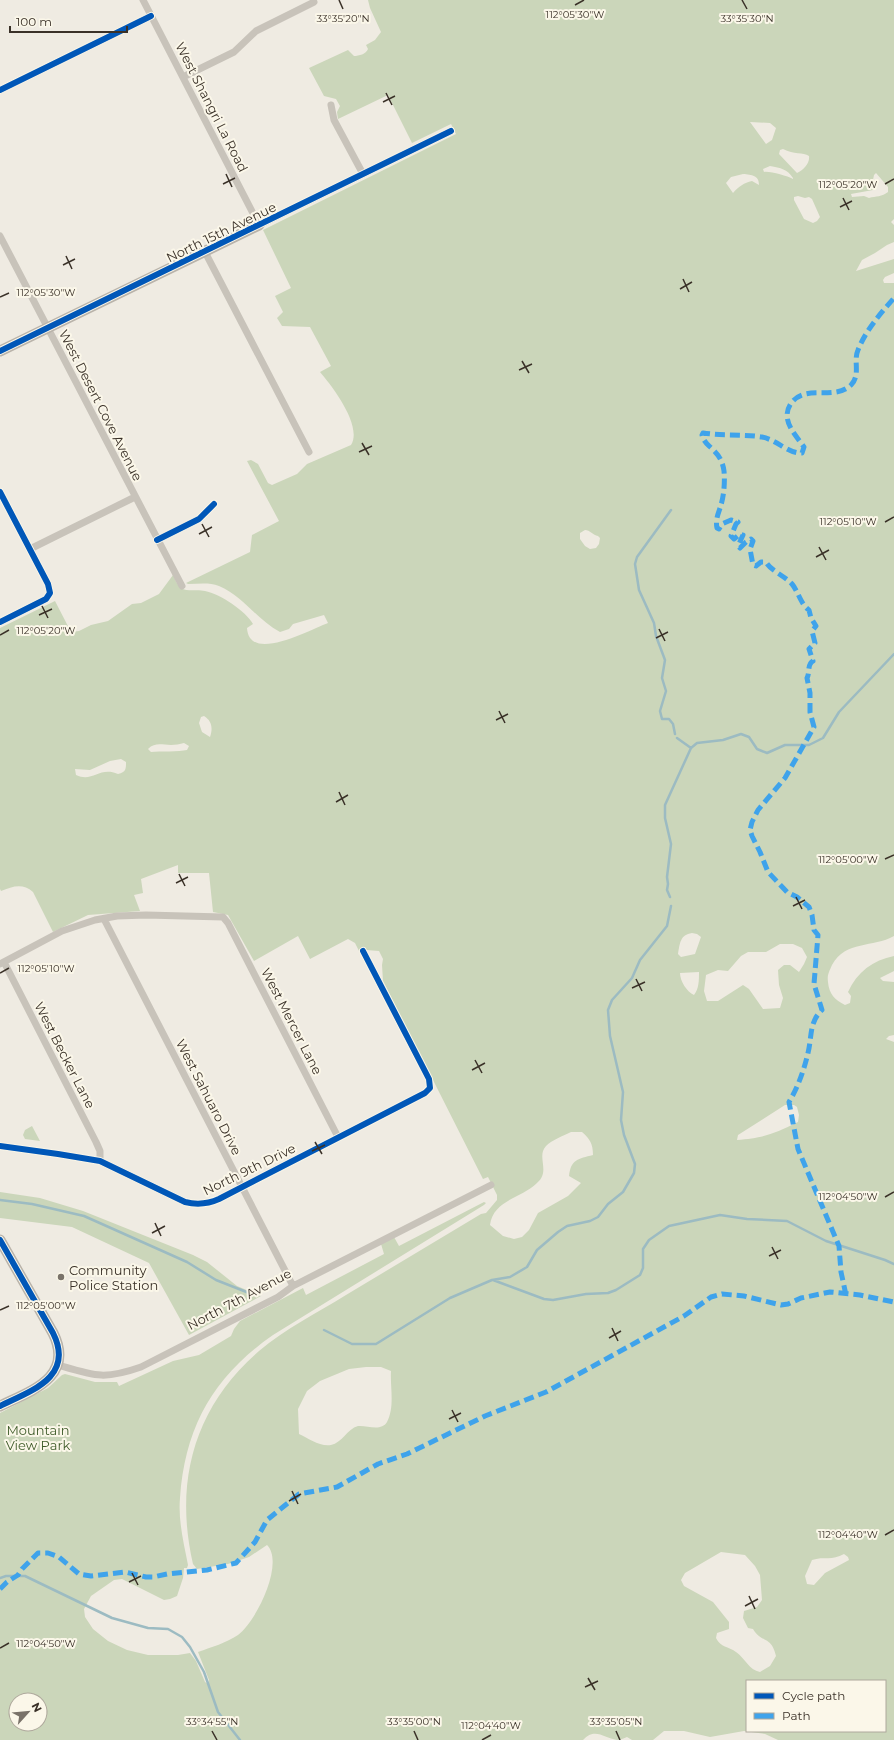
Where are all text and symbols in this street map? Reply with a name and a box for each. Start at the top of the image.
scale bar [10,8,127,34]
text: 112°05'30"W [546,8,604,21]
text: 33°35'20"N [316,12,370,25]
text: 33°35'30"N [720,12,774,25]
text: 100 m [16,14,52,29]
street label: West Shangri La Road [172,39,252,175]
text: 112°05'20"W [819,178,877,191]
street label: North 15th Avenue [163,198,279,266]
text: 112°05'30"W [17,286,75,299]
street label: West Desert Cove Avenue [56,327,146,483]
text: 112°05'10"W [819,515,877,528]
text: 112°05'20"W [17,624,75,637]
text: 112°05'00"W [818,853,878,866]
text: 112°05'10"W [17,962,75,975]
street label: West Mercer Lane [258,965,326,1077]
street label: West Becker Lane [31,999,99,1111]
street label: West Sahuaro Drive [173,1036,245,1158]
street label: North 9th Drive [200,1140,298,1198]
text: 112°04'50"W [818,1190,878,1203]
place label: Community Police Station [69,1262,158,1293]
street label: North 7th Avenue [184,1265,294,1333]
marker: Community Police Station [56,1272,66,1282]
text: 112°05'00"W [16,1299,76,1312]
park label: Mountain View Park [6,1422,71,1453]
text: 112°04'40"W [818,1528,878,1541]
text: 112°04'50"W [16,1637,76,1650]
legend [746,1680,886,1732]
text: Cycle path [782,1688,845,1703]
north arrow [8,1692,48,1732]
text: N [29,1700,45,1715]
text: Path [782,1708,811,1723]
text: 33°34'55"N [186,1715,238,1728]
text: 33°35'00"N [387,1715,441,1728]
text: 33°35'05"N [590,1715,642,1728]
text: 112°04'40"W [461,1719,521,1732]

